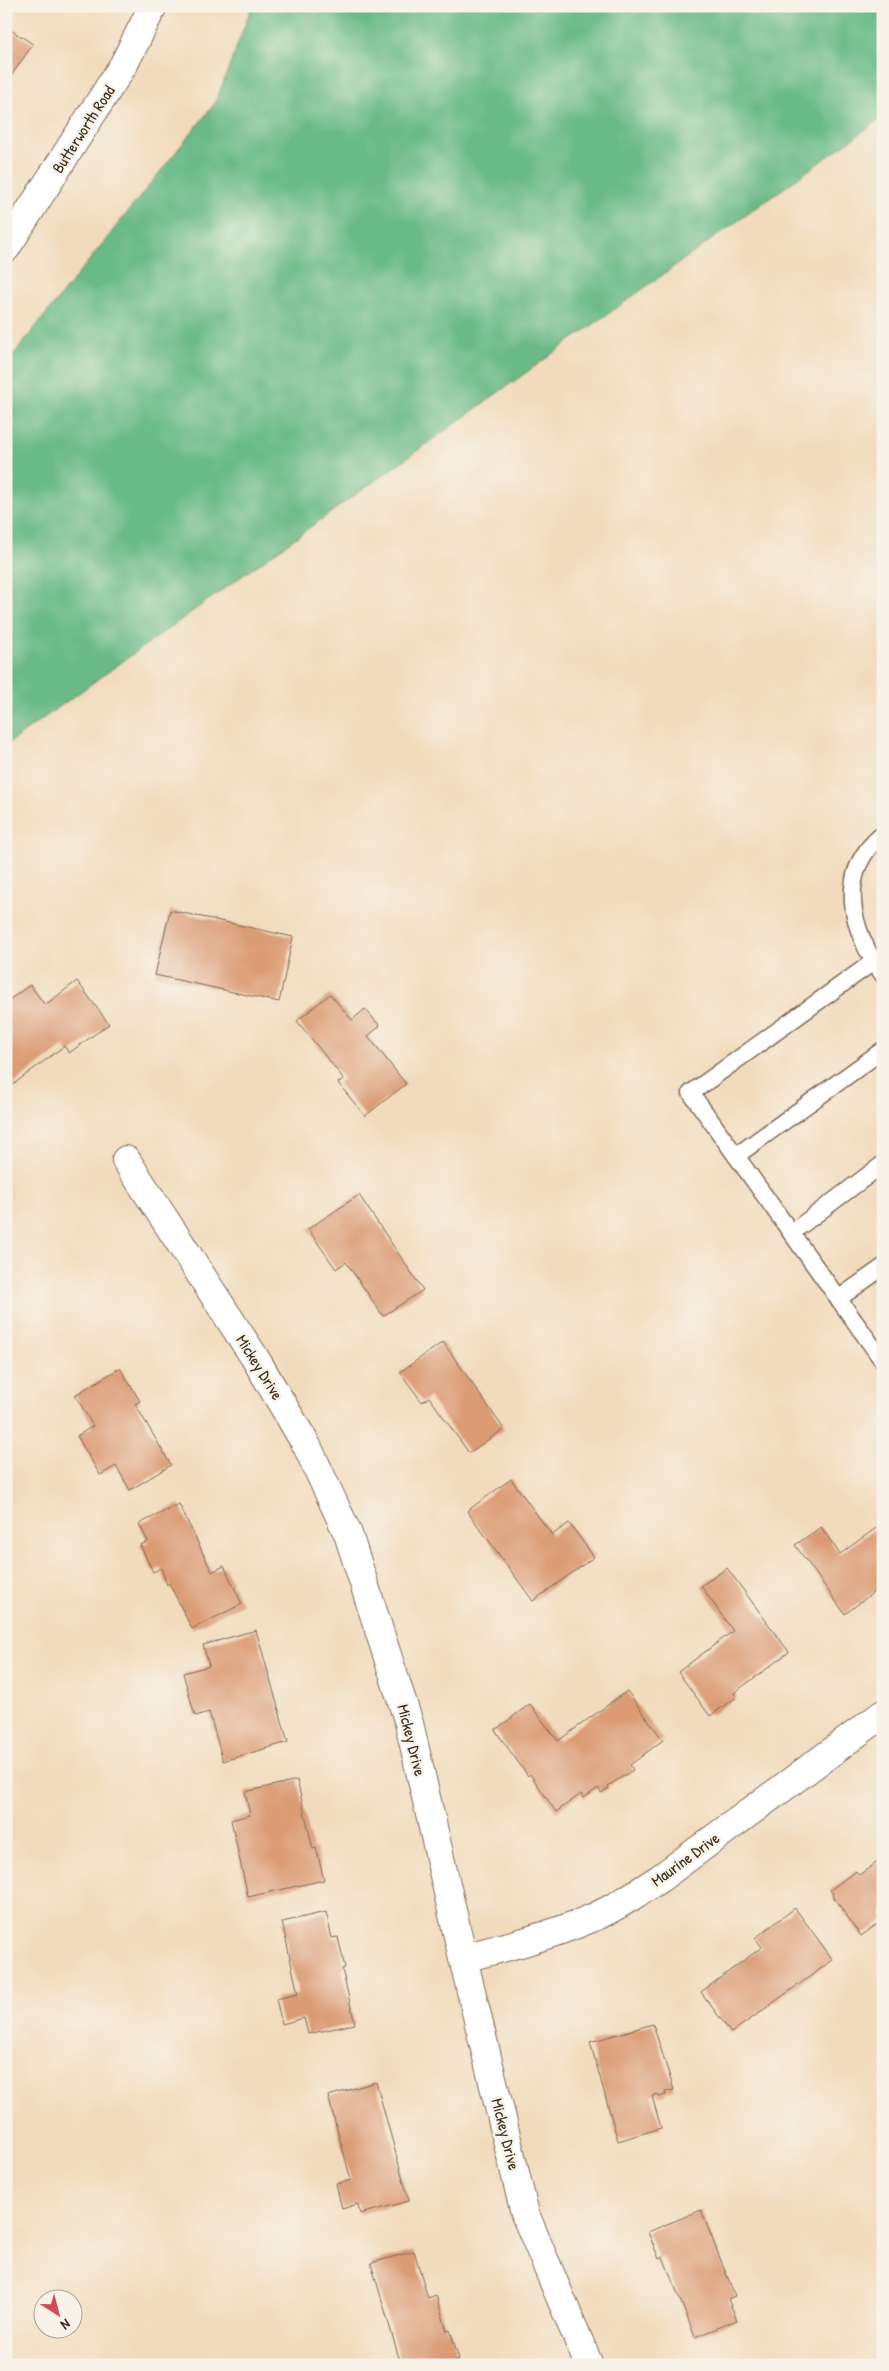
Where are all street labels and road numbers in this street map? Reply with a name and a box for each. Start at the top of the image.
street label: Butterworth Road [46,81,120,177]
street label: Mickey Drive [231,1330,289,1404]
street label: Mickey Drive [393,1702,432,1779]
street label: Maurine Drive [646,1826,724,1891]
street label: Mickey Drive [487,2096,526,2173]

